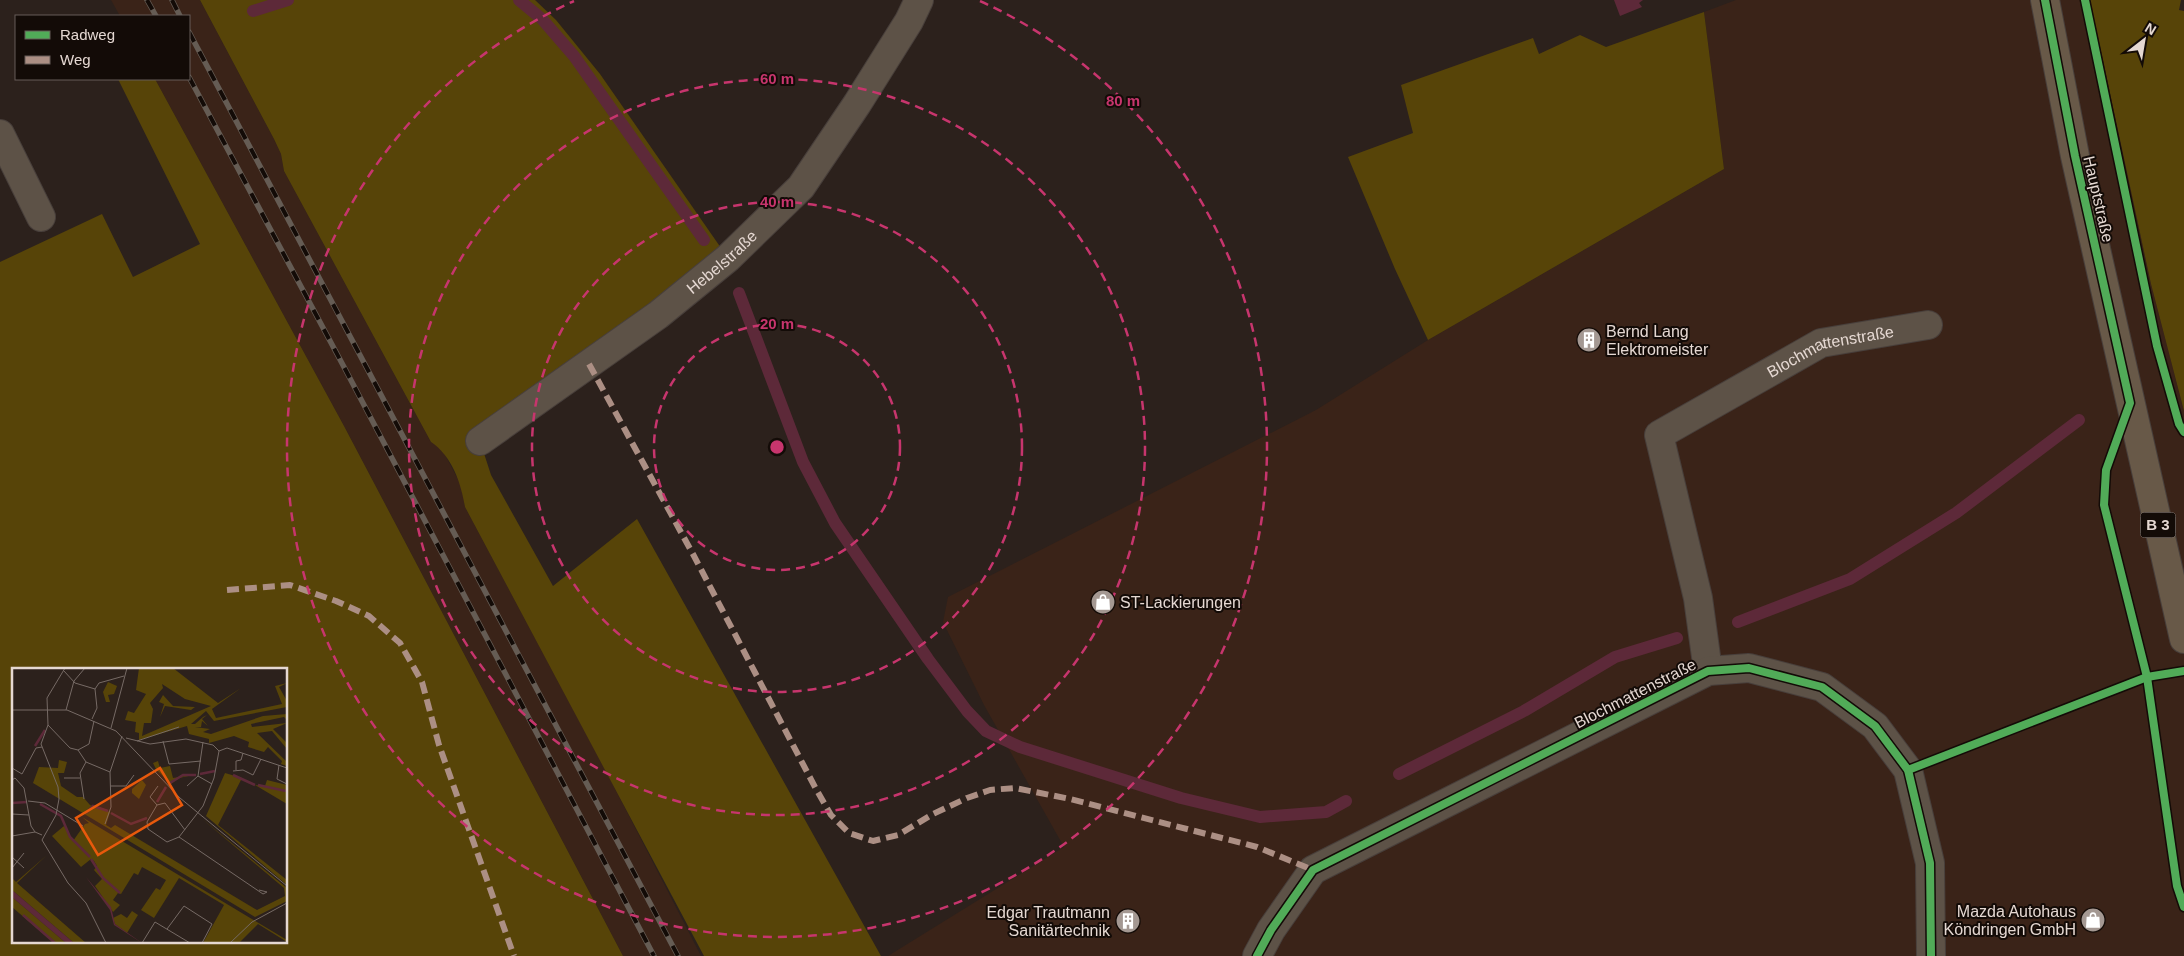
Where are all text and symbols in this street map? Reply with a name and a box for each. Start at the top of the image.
legend [15,15,190,80]
north arrow [2119,15,2169,65]
text: N [2142,19,2159,38]
text: Radweg [60,26,115,43]
text: Weg [60,51,91,68]
text: 60 m [760,70,794,87]
text: 80 m [1106,92,1140,109]
street label: Hauptstraße [2080,154,2117,244]
text: 40 m [760,193,794,210]
street label: Hebelstraße [683,227,760,297]
text: 20 m [760,315,794,332]
place label: Bernd Lang Elektromeister [1606,323,1709,358]
street label: Blochmattenstraße [1764,323,1895,381]
building icon: Bernd Lang Elektromeister [1576,327,1602,353]
centre of rings [768,438,786,456]
road number: B 3 [2140,512,2176,538]
shop icon: ST-Lackierungen [1090,589,1116,615]
place label: ST-Lackierungen [1120,594,1241,611]
street label: Blochmattenstraße [1572,655,1699,732]
inset map [12,668,288,944]
place label: Mazda Autohaus Köndringen GmbH [1943,903,2076,938]
place label: Edgar Trautmann Sanitärtechnik [986,904,1111,939]
shop icon: Mazda Autohaus Köndringen GmbH [2080,907,2106,933]
building icon: Edgar Trautmann Sanitärtechnik [1115,908,1141,934]

